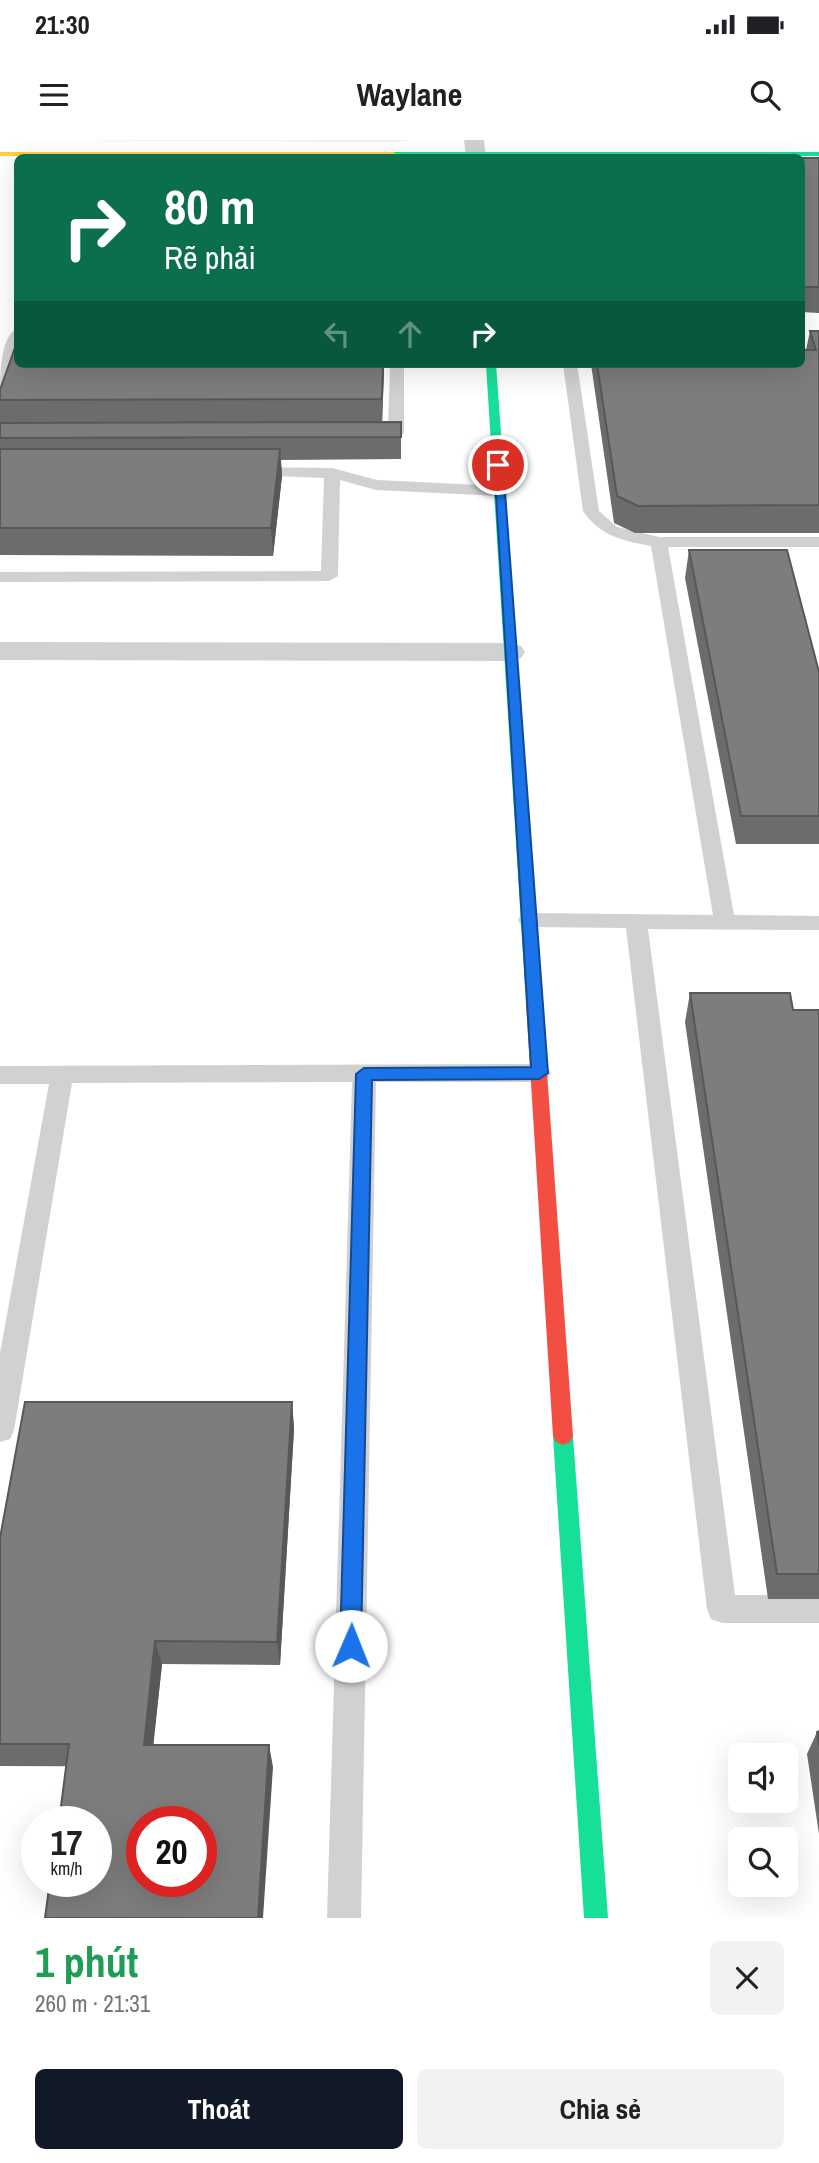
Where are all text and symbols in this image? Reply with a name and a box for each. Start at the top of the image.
text: 21:30 [35,7,90,42]
text: Waylane [357,73,462,116]
icon: menu [35,76,73,114]
icon: search [746,76,784,114]
text: 80 m [164,173,256,239]
icon: right [49,182,140,273]
text: Rẽ phải [164,236,256,279]
icon: left [318,315,356,353]
icon: ahead [391,315,429,353]
icon: right [464,315,502,353]
pin [468,435,528,495]
icon: arrive [479,446,517,484]
position arrow [314,1609,388,1683]
map controls [728,1743,798,1897]
button: sound [728,1743,798,1813]
speed limit sign: 20 [126,1806,217,1897]
text: 17 [51,1819,82,1866]
button: search [728,1827,798,1897]
text: km/h [51,1856,83,1881]
text: 1 phút [35,1934,138,1990]
button: close [710,1941,784,2015]
text: 260 m · 21:31 [35,1988,150,2019]
button: Thoát [35,2069,403,2149]
button: Chia sẻ [417,2069,784,2149]

